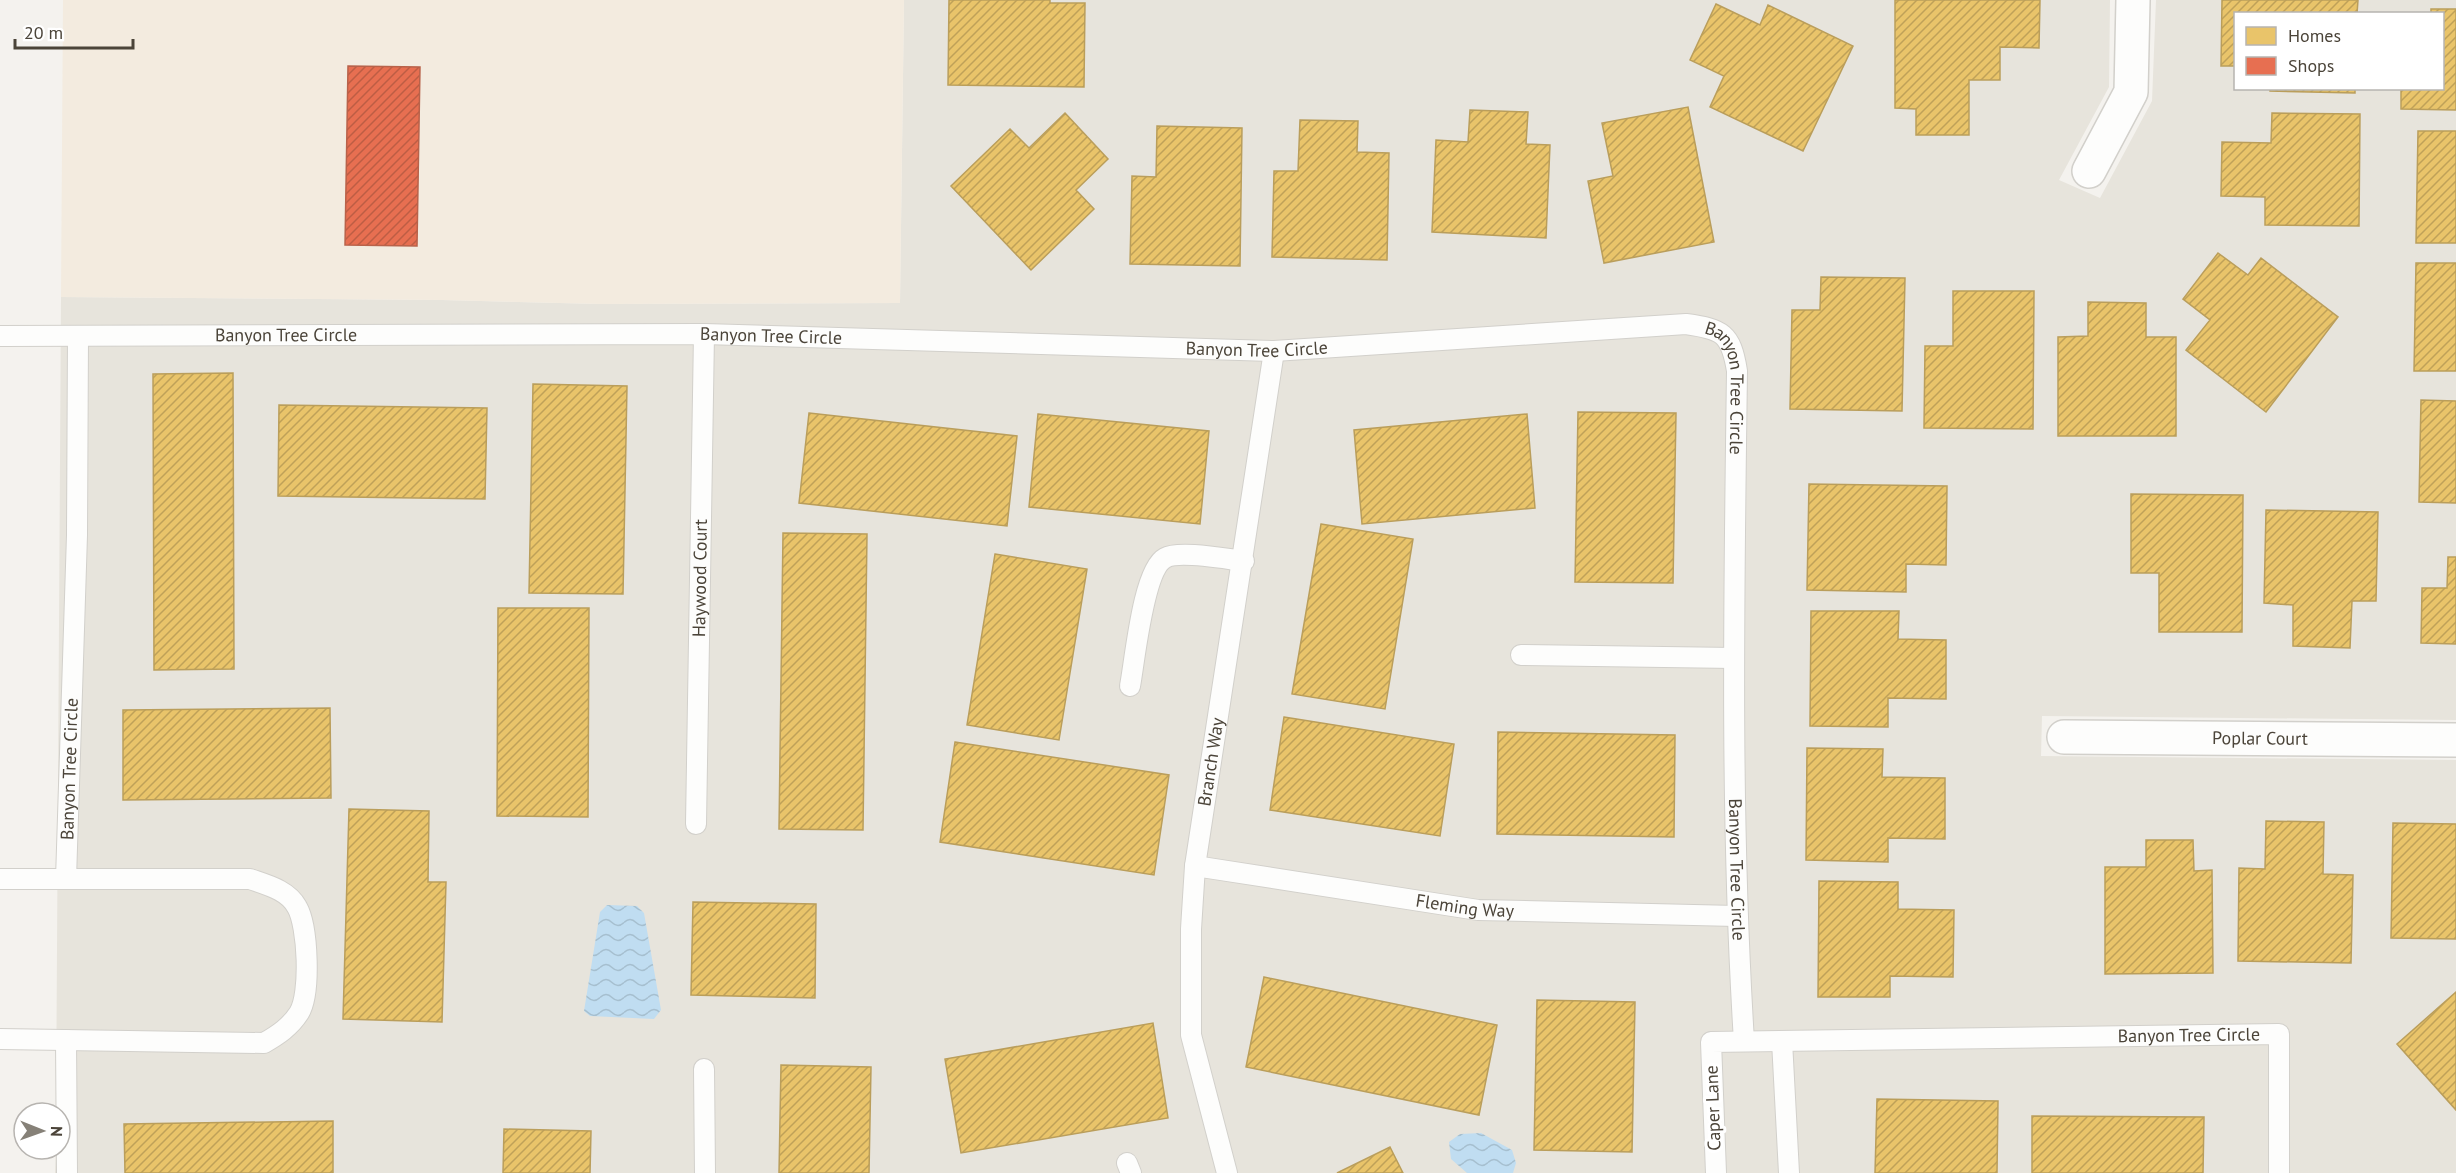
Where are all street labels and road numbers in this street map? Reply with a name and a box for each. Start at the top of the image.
street label: Banyon Tree Circle [1702,316,1749,455]
street label: Banyon Tree Circle [700,322,842,349]
street label: Banyon Tree Circle [215,323,357,346]
street label: Banyon Tree Circle [1185,336,1328,362]
street label: Haywood Court [687,519,712,637]
street label: Banyon Tree Circle [55,698,83,840]
street label: Branch Way [1192,715,1229,808]
street label: Poplar Court [2212,726,2308,750]
street label: Banyon Tree Circle [1724,798,1751,941]
street label: Fleming Way [1414,889,1515,922]
street label: Banyon Tree Circle [2118,1022,2260,1047]
street label: Caper Lane [1700,1065,1725,1151]

